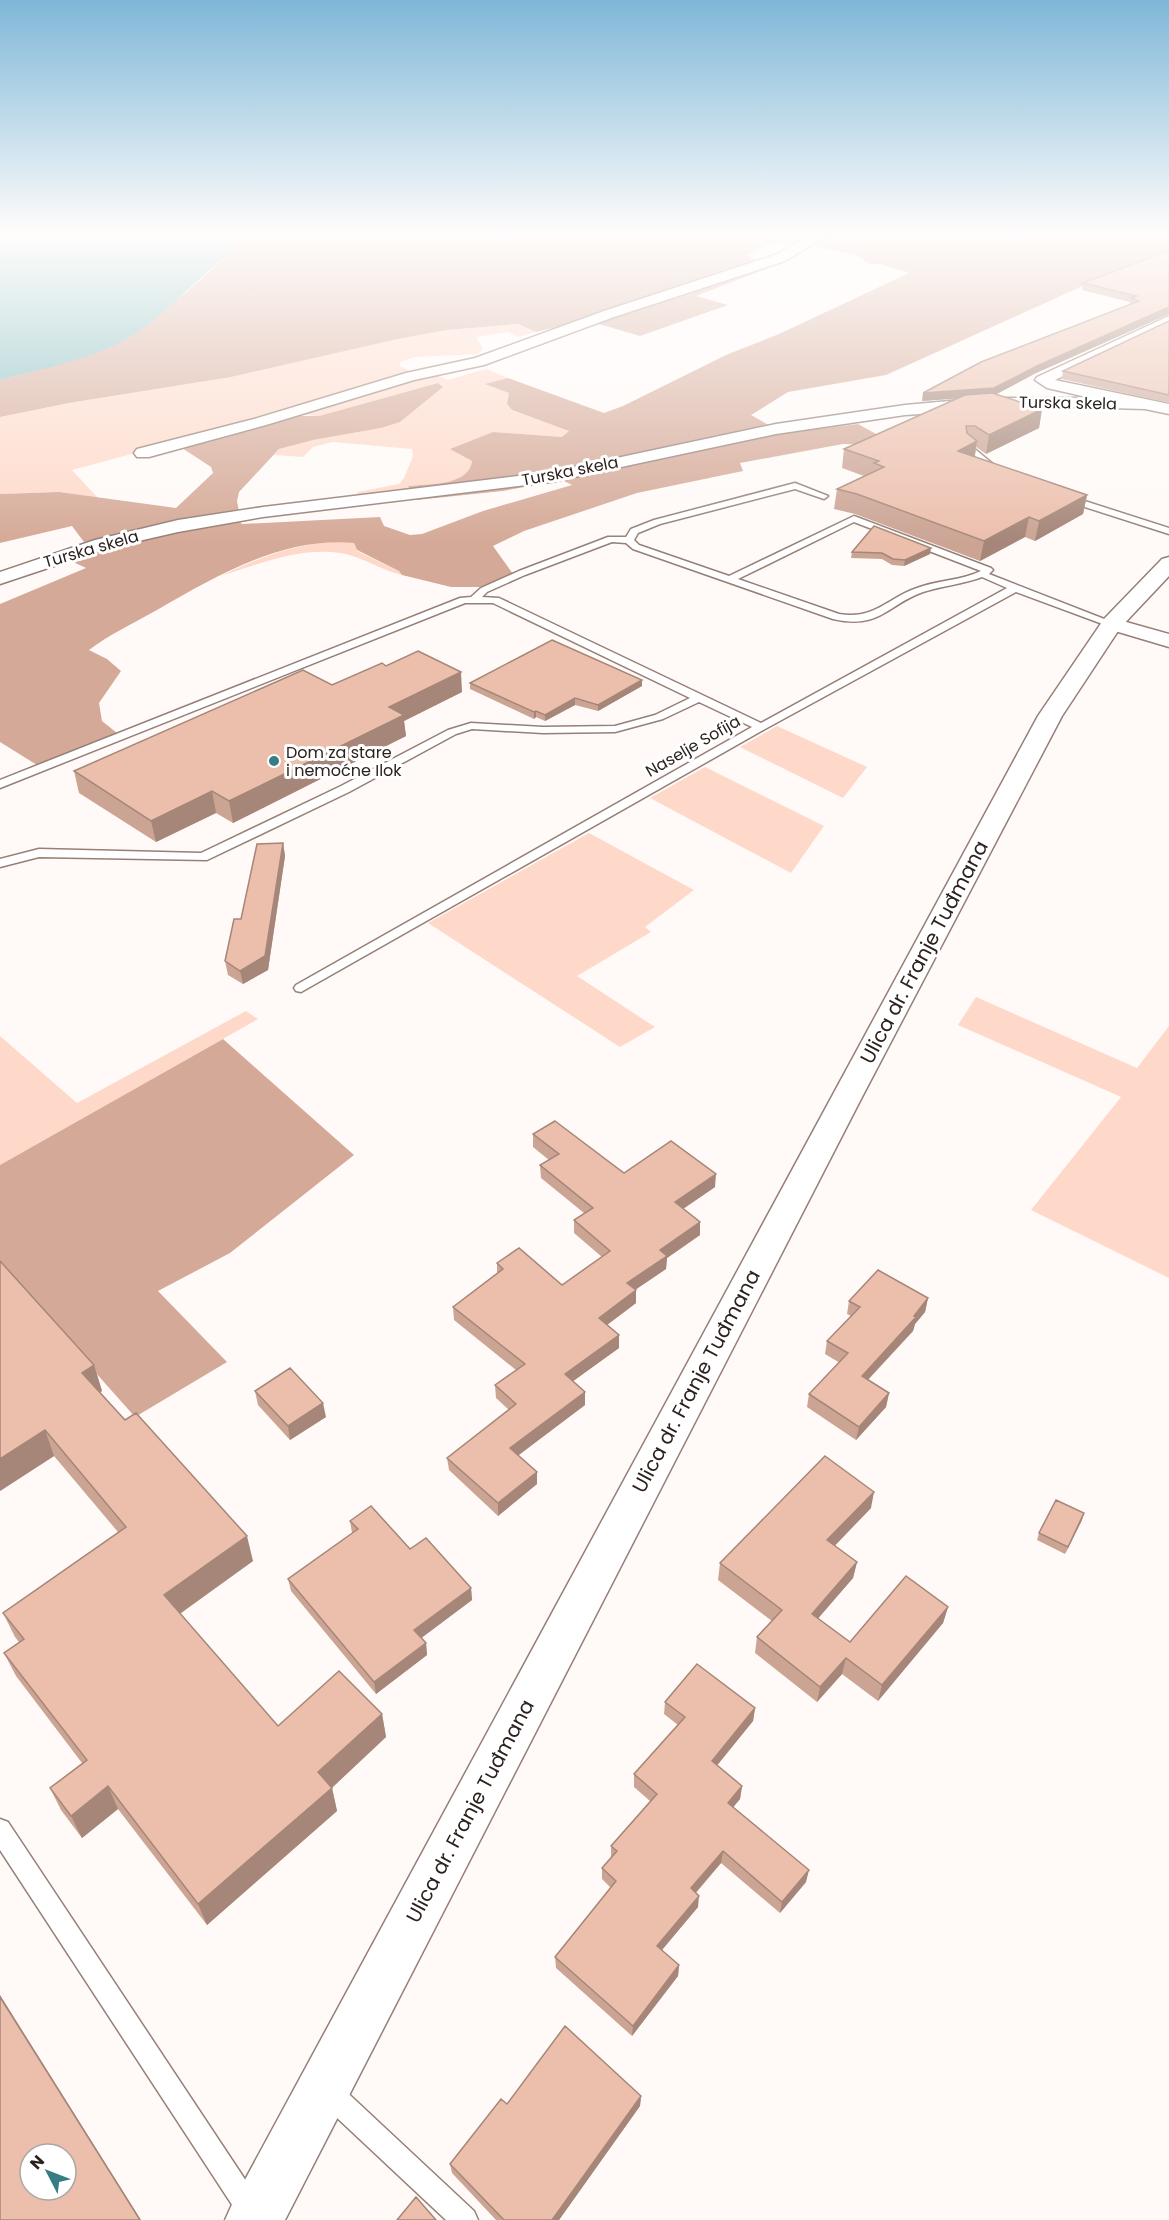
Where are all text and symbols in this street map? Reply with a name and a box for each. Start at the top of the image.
street label: Turska skela [1019,391,1117,415]
street label: Turska skela [520,450,620,492]
street label: Turska skela [41,524,141,574]
street label: Naselje Sofija [641,710,745,782]
place label: Dom za stare i nemoćne Ilok [286,741,402,782]
marker: Dom za stare i nemoćne Ilok [267,754,281,768]
street label: Ulica dr. Franje Tuđmana [853,836,995,1068]
street label: Ulica dr. Franje Tuđmana [625,1265,767,1497]
street label: Ulica dr. Franje Tuđmana [399,1695,541,1927]
north arrow [18,2142,78,2202]
text: N [25,2150,50,2174]

